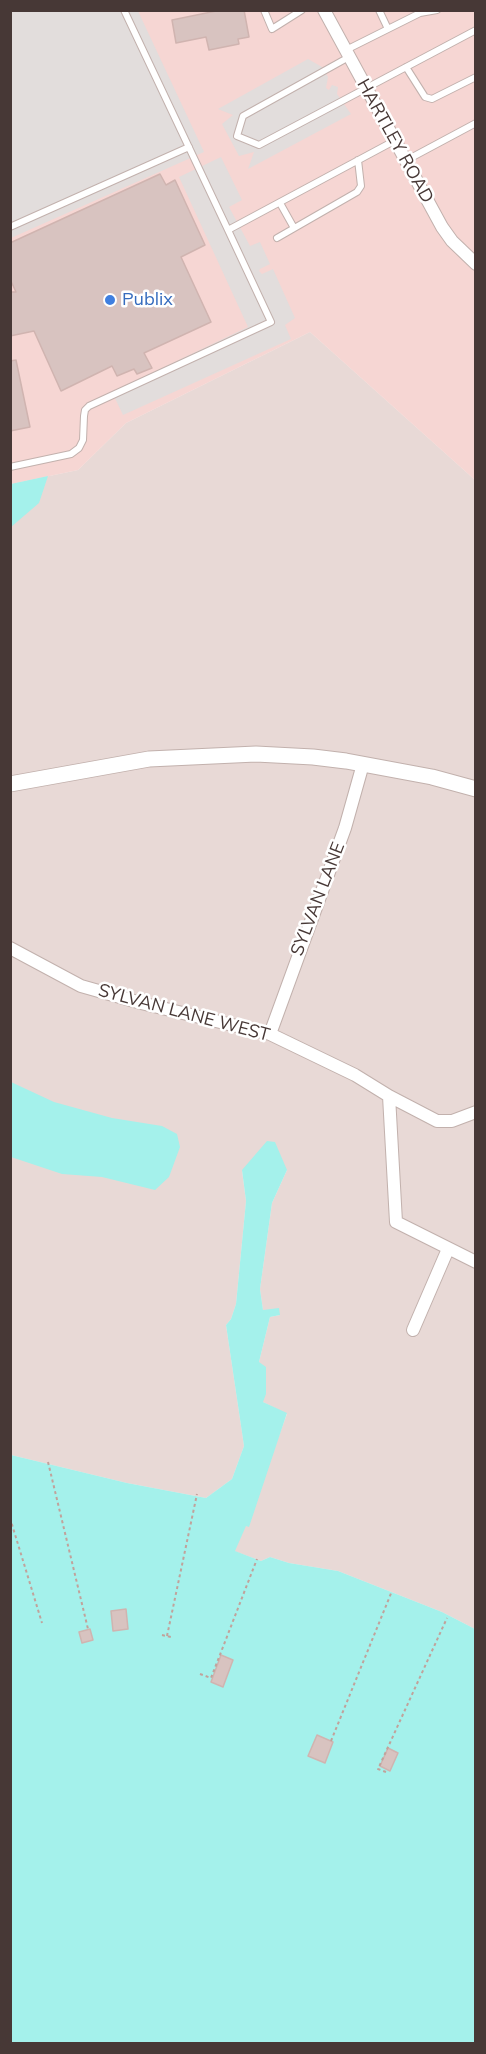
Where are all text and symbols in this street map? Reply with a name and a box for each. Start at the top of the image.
street label: HARTLEY ROAD [352,75,438,207]
place label: Publix [122,289,173,311]
marker: Publix [103,293,117,307]
street label: SYLVAN LANE [286,839,350,959]
street label: SYLVAN LANE WEST [96,980,272,1046]

